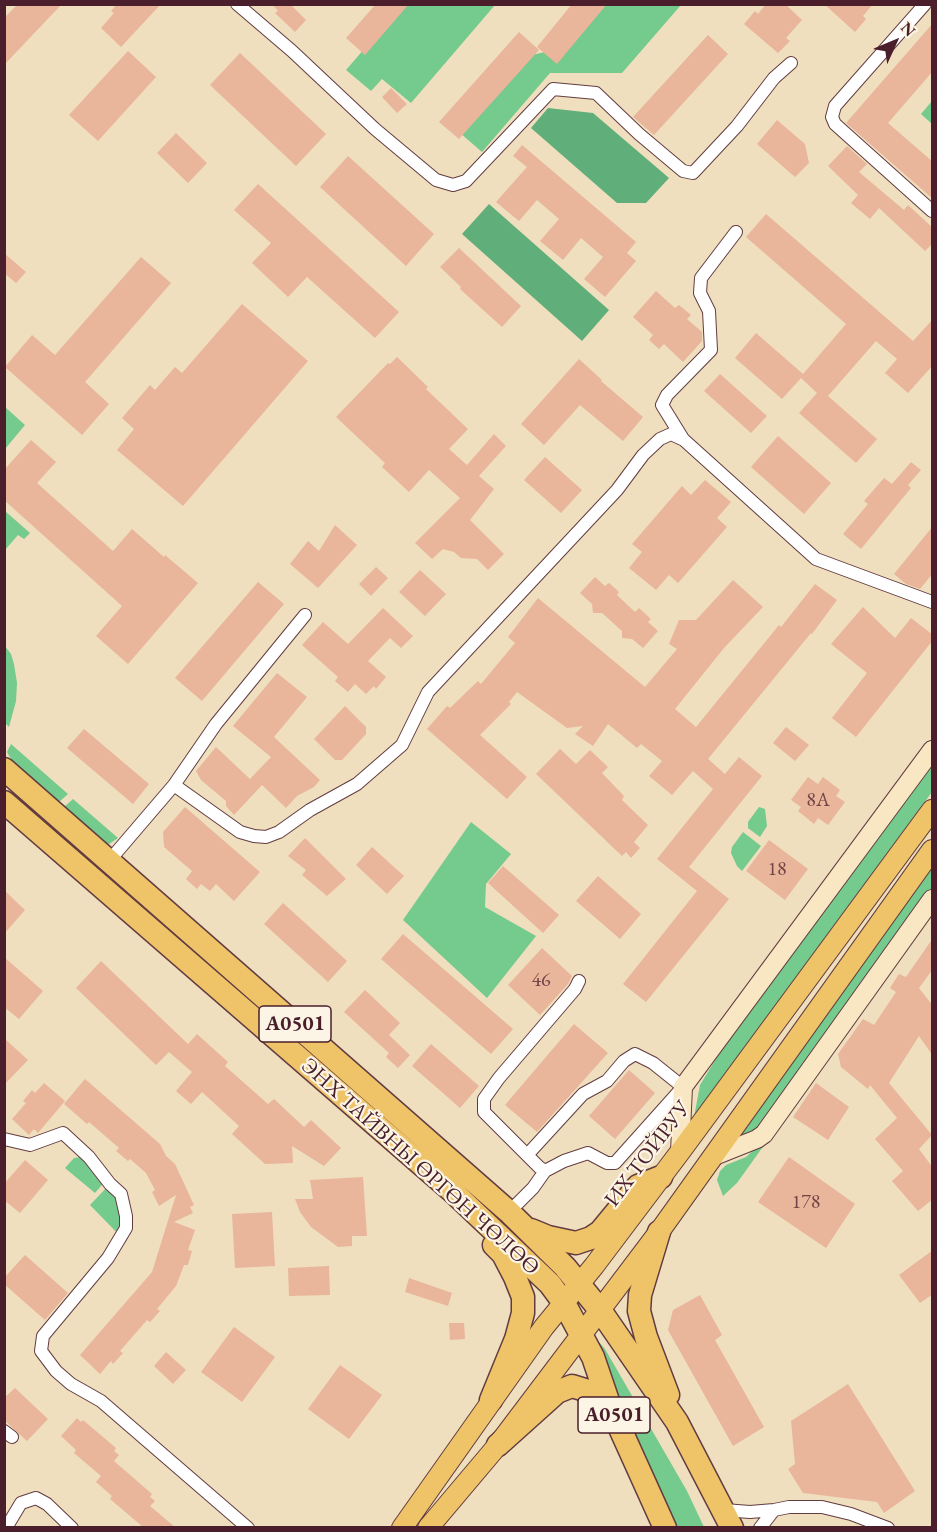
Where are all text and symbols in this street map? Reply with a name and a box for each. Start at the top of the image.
north arrow [865,12,925,72]
text: N [896,17,920,41]
house number: 8А [806,789,830,813]
house number: 18 [767,858,787,882]
house number: 46 [531,969,551,993]
road number: A0501 [259,1006,331,1042]
street label: ЭНХ ТАЙВНЫ ӨРГӨН ЧӨЛӨӨ [295,1053,545,1281]
street label: ИХ ТОЙРУУ [599,1096,697,1212]
house number: 178 [792,1191,820,1215]
road number: A0501 [578,1397,650,1433]

